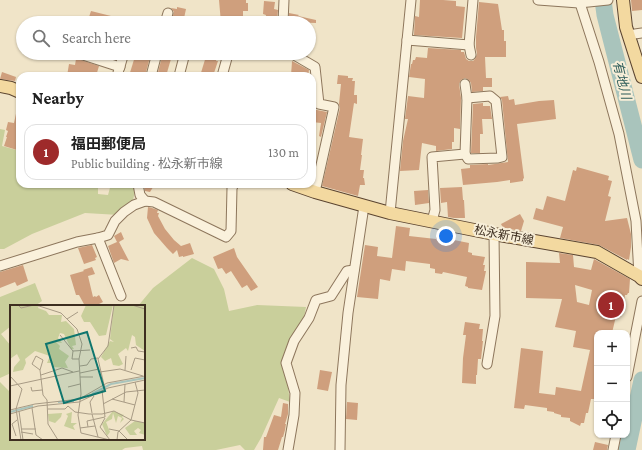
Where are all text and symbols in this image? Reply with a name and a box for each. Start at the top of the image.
search box [16,16,316,60]
icon: search [30,27,52,49]
text: Search here [62,30,131,46]
water label: 有地川 [610,59,634,103]
text: Nearby [32,89,84,108]
text: 福田郵便局 [71,136,146,152]
text: 1 [44,145,48,160]
text: 130 m [268,145,299,160]
text: Public building · 松永新市線 [71,156,223,171]
street label: 松永新市線 [473,222,535,248]
your location [436,226,456,246]
pin: 1 [598,290,624,320]
inset map [10,305,145,440]
map controls [594,330,630,438]
button: + [594,330,630,366]
button: − [594,366,630,402]
button: locate [594,402,630,438]

